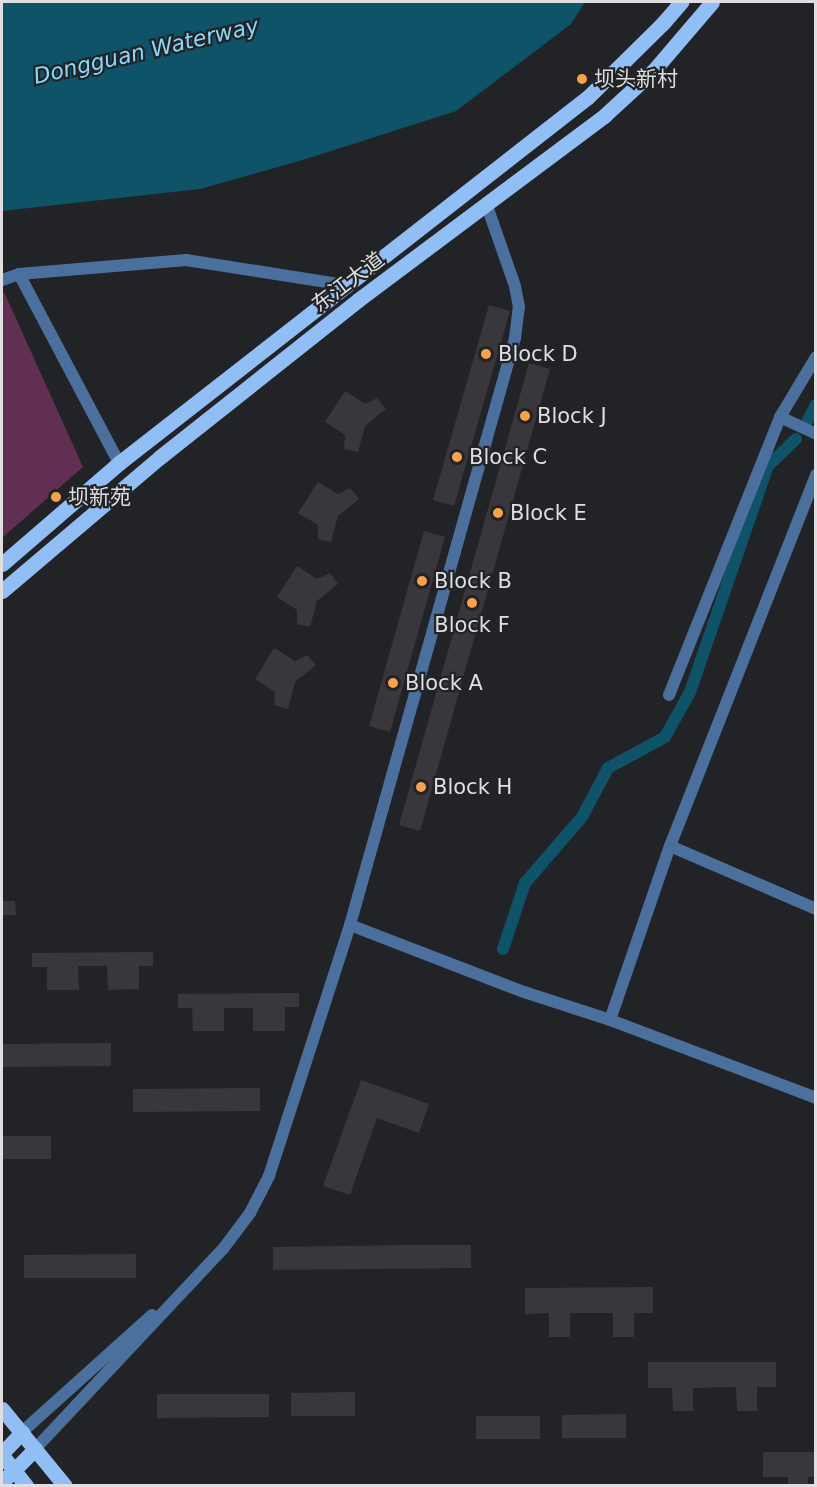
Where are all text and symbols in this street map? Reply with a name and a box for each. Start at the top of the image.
water label: Dongguan Waterway [31,12,261,90]
place label: 坝头新村 [594,66,678,92]
marker: 坝头新村 [575,72,589,86]
street label: 东江大道 [307,247,389,317]
place label: Block D [498,341,578,367]
marker: Block D [479,347,493,361]
place label: Block J [537,403,607,429]
marker: Block J [518,409,532,423]
place label: Block C [469,444,547,470]
marker: Block C [450,450,464,464]
place label: 坝新苑 [68,484,131,510]
marker: 坝新苑 [49,490,63,504]
place label: Block E [510,500,587,526]
marker: Block E [491,506,505,520]
place label: Block B [434,568,512,594]
marker: Block B [415,574,429,588]
marker: Block F [465,596,479,610]
place label: Block F [434,612,510,638]
place label: Block A [405,670,483,696]
marker: Block A [386,676,400,690]
place label: Block H [433,774,512,800]
marker: Block H [414,780,428,794]

